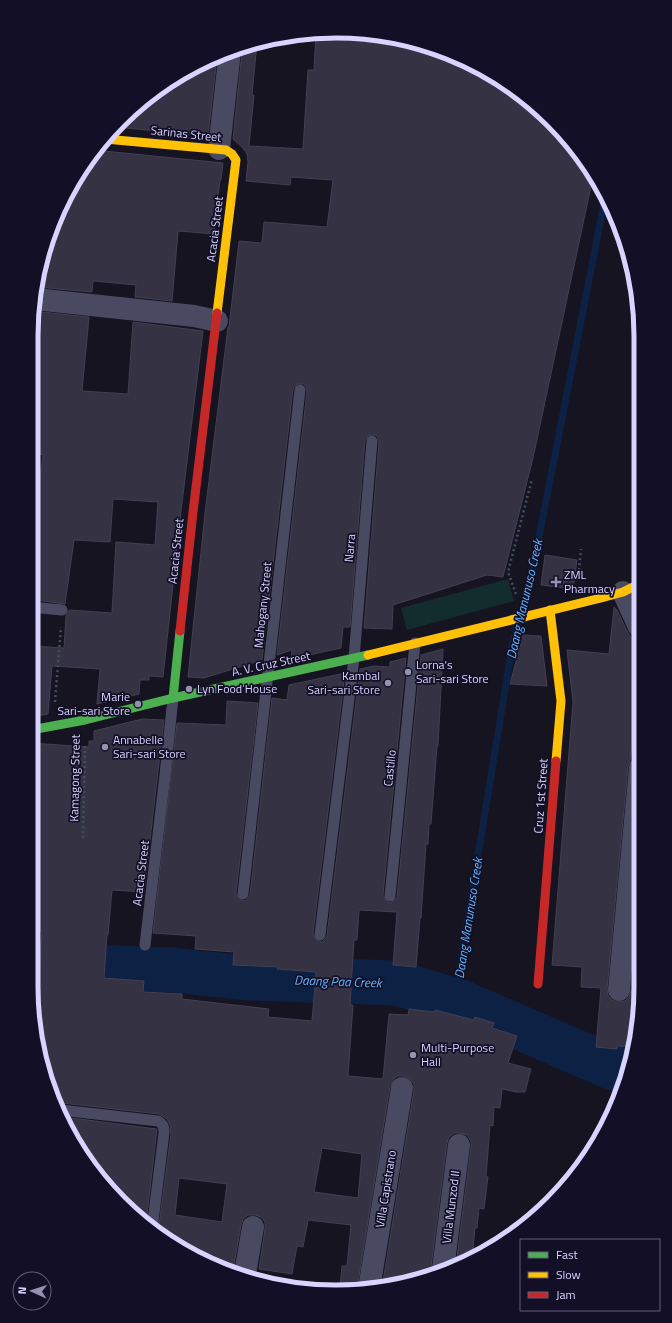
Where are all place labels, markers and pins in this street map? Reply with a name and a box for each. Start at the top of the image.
place label: ZML Pharmacy [564,565,615,598]
marker: ZML Pharmacy [551,577,561,587]
place label: Lorna's Sari-sari Store [416,655,489,688]
place label: Kambal Sari-sari Store [307,666,380,699]
marker: Lorna's Sari-sari Store [403,667,413,677]
marker: Kambal Sari-sari Store [383,678,393,688]
place label: Lyn Food House [197,679,277,698]
marker: Lyn Food House [184,684,194,694]
place label: Marie Sari-sari Store [57,687,130,720]
marker: Marie Sari-sari Store [133,699,143,709]
place label: Annabelle Sari-sari Store [113,730,186,763]
marker: Annabelle Sari-sari Store [100,742,110,752]
place label: Multi-Purpose Hall [421,1038,494,1071]
marker: Multi-Purpose Hall [408,1050,418,1060]

